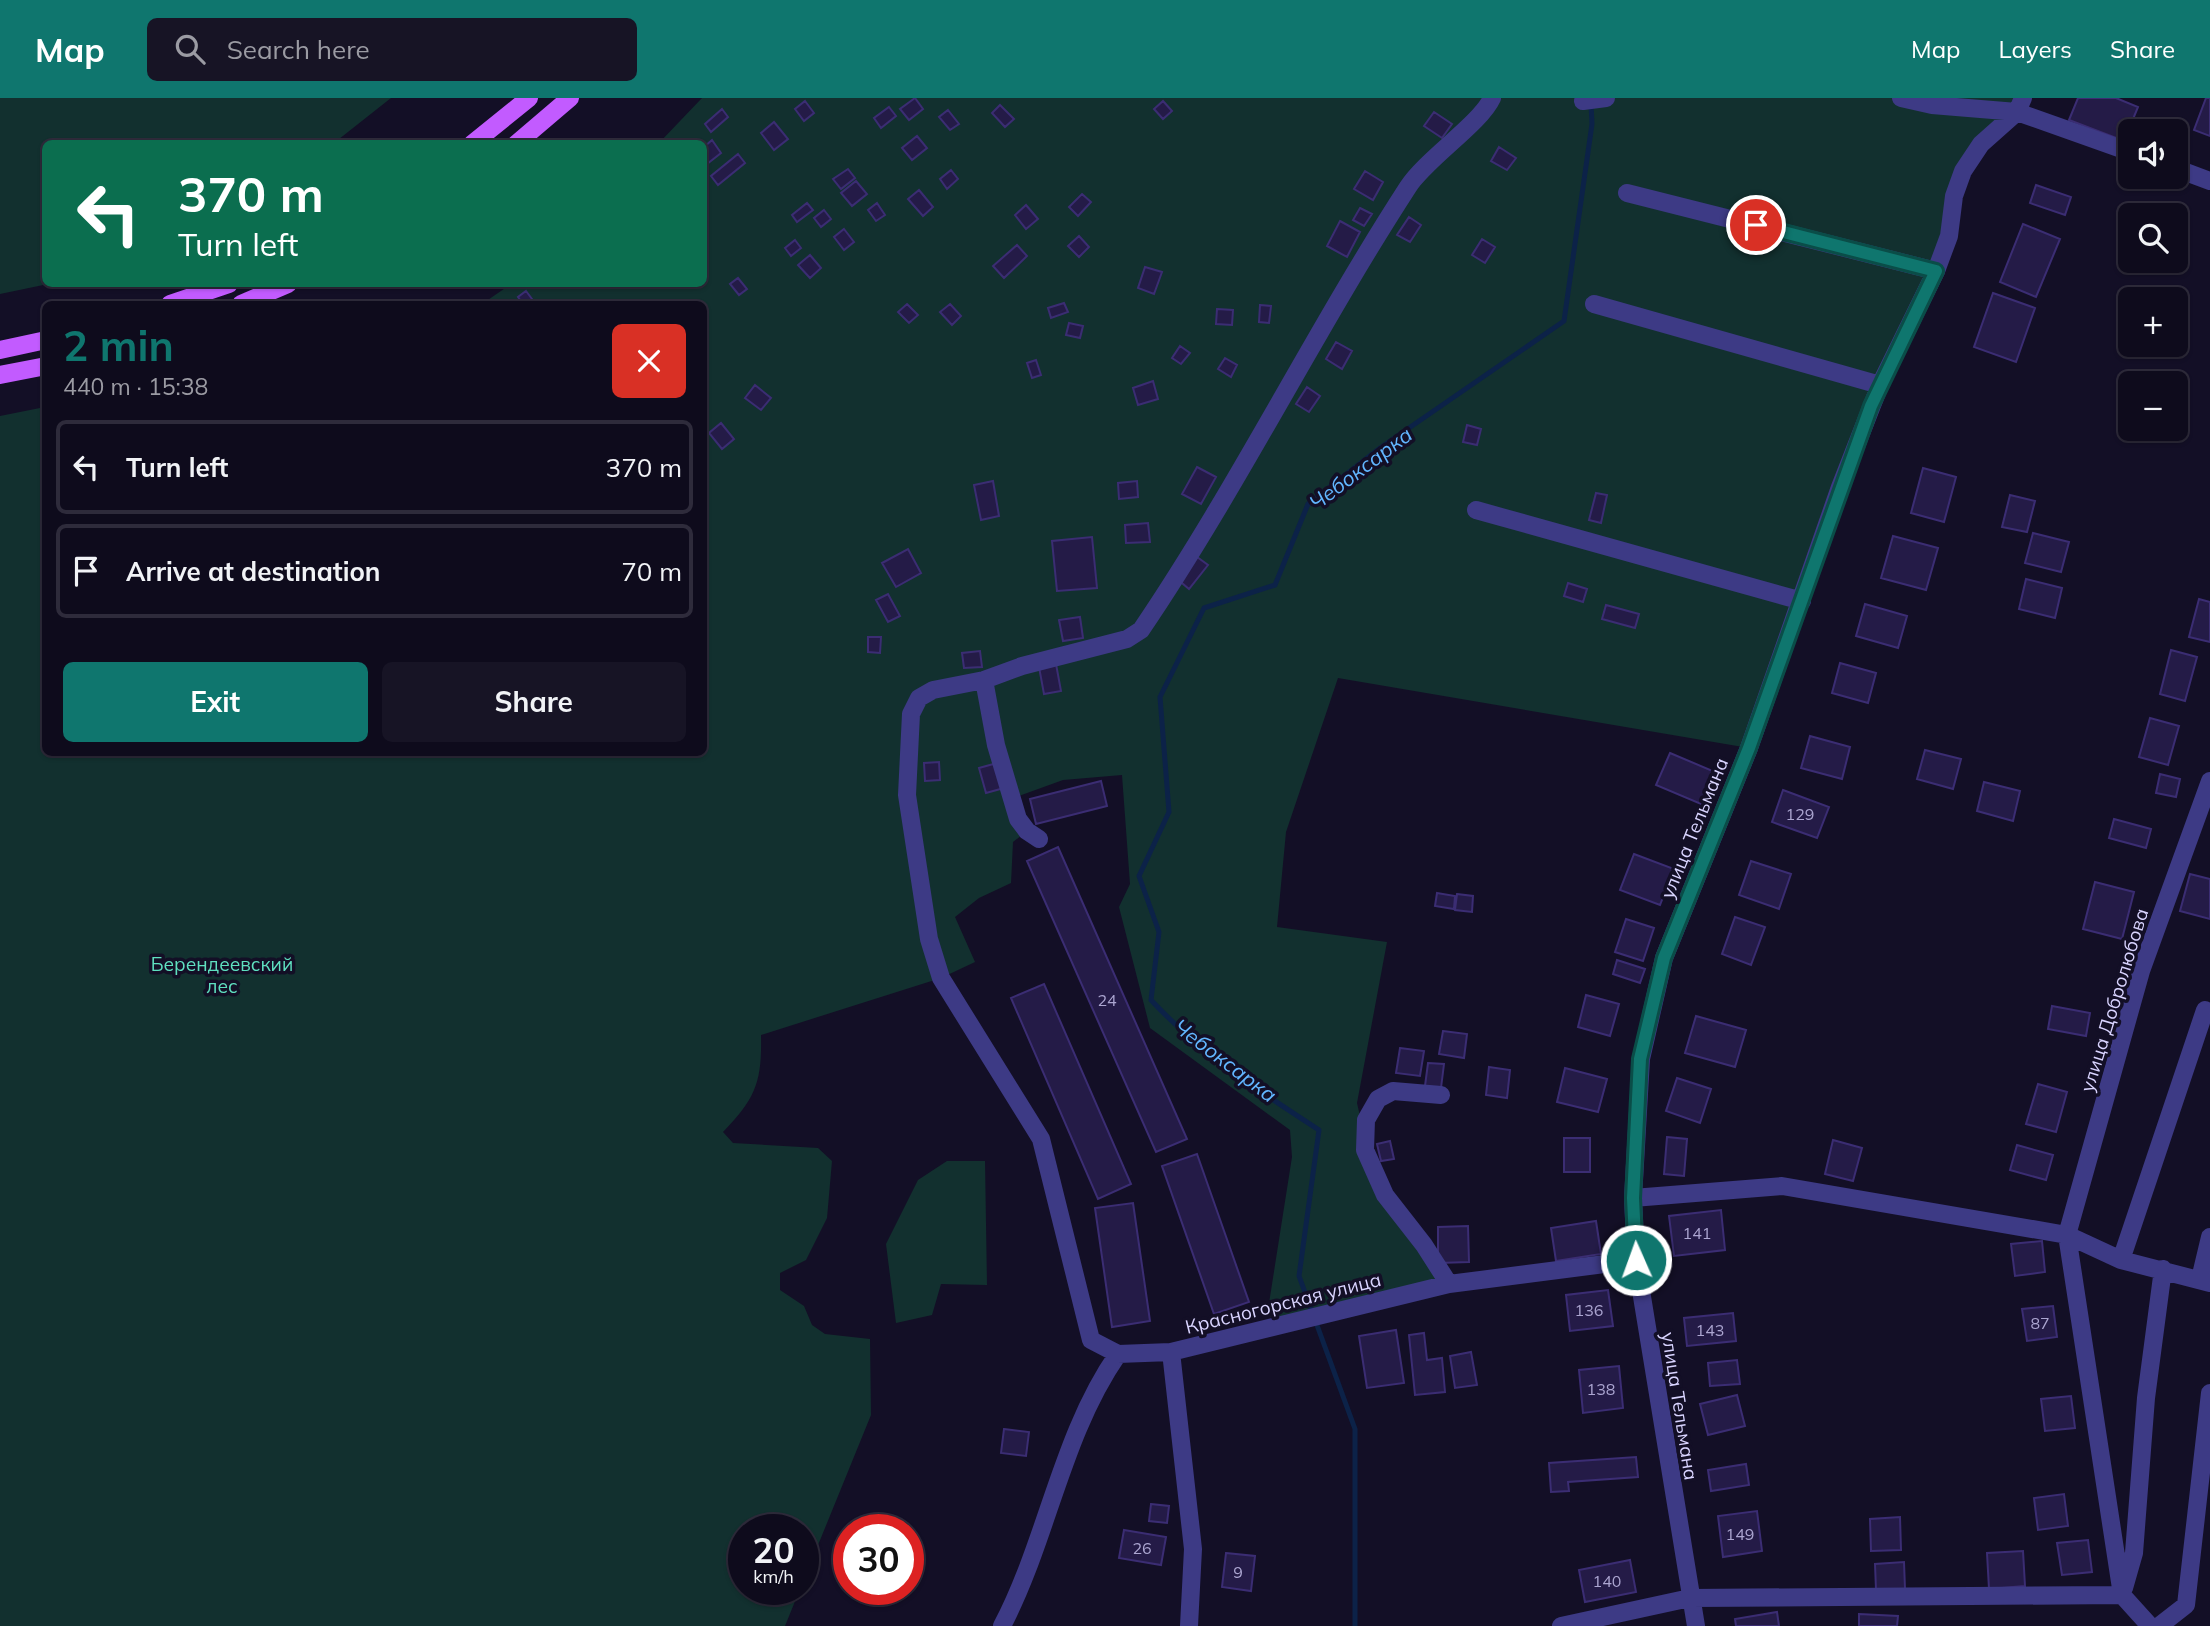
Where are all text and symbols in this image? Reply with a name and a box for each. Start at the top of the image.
search box [147,18,637,81]
text: Map [35,29,105,70]
icon: search [171,30,209,68]
text: Search here [227,33,370,66]
text: Map [1911,34,1960,64]
text: Layers [1998,34,2072,64]
text: Share [2110,34,2175,64]
map controls [2118,119,2188,441]
button: sound [2118,119,2188,189]
text: 370 m [178,163,324,224]
icon: left [63,168,154,259]
pin [1726,195,1786,255]
button: search [2118,203,2188,273]
icon: arrive [1737,206,1775,244]
text: Turn left [178,224,298,264]
button: + [2118,287,2188,357]
text: 2 min [63,319,174,372]
button: close [612,324,686,398]
button: − [2118,371,2188,441]
text: 440 m · 15:38 [63,372,208,401]
water label: Чебоксарка [1304,421,1417,515]
icon: left [67,448,105,486]
text: Turn left [126,451,228,484]
text: 370 m [606,451,682,484]
icon: arrive [67,552,105,590]
text: Arrive at destination [126,555,381,588]
text: 70 m [621,555,682,588]
button: Exit [63,662,368,742]
button: Share [382,662,686,742]
street label: улица Тельмана [1655,754,1733,902]
house number: 129 [1786,804,1814,824]
street label: улица Добролюбова [2075,905,2153,1095]
park label: Берендеевский лес [151,952,293,998]
house number: 24 [1097,990,1117,1010]
water label: Чебоксарка [1169,1013,1282,1107]
position arrow [1599,1223,1673,1297]
house number: 141 [1683,1223,1711,1243]
street label: Красногорская улица [1183,1267,1383,1339]
house number: 136 [1575,1300,1603,1320]
house number: 87 [2030,1313,2050,1333]
house number: 143 [1696,1320,1724,1340]
street label: улица Тельмана [1656,1330,1704,1482]
house number: 138 [1587,1379,1615,1399]
speed limit sign: 30 [833,1514,924,1605]
house number: 149 [1726,1524,1754,1544]
text: 20 [752,1528,795,1572]
house number: 26 [1132,1538,1152,1558]
house number: 9 [1233,1562,1243,1582]
text: km/h [753,1565,794,1588]
house number: 140 [1593,1571,1621,1591]

